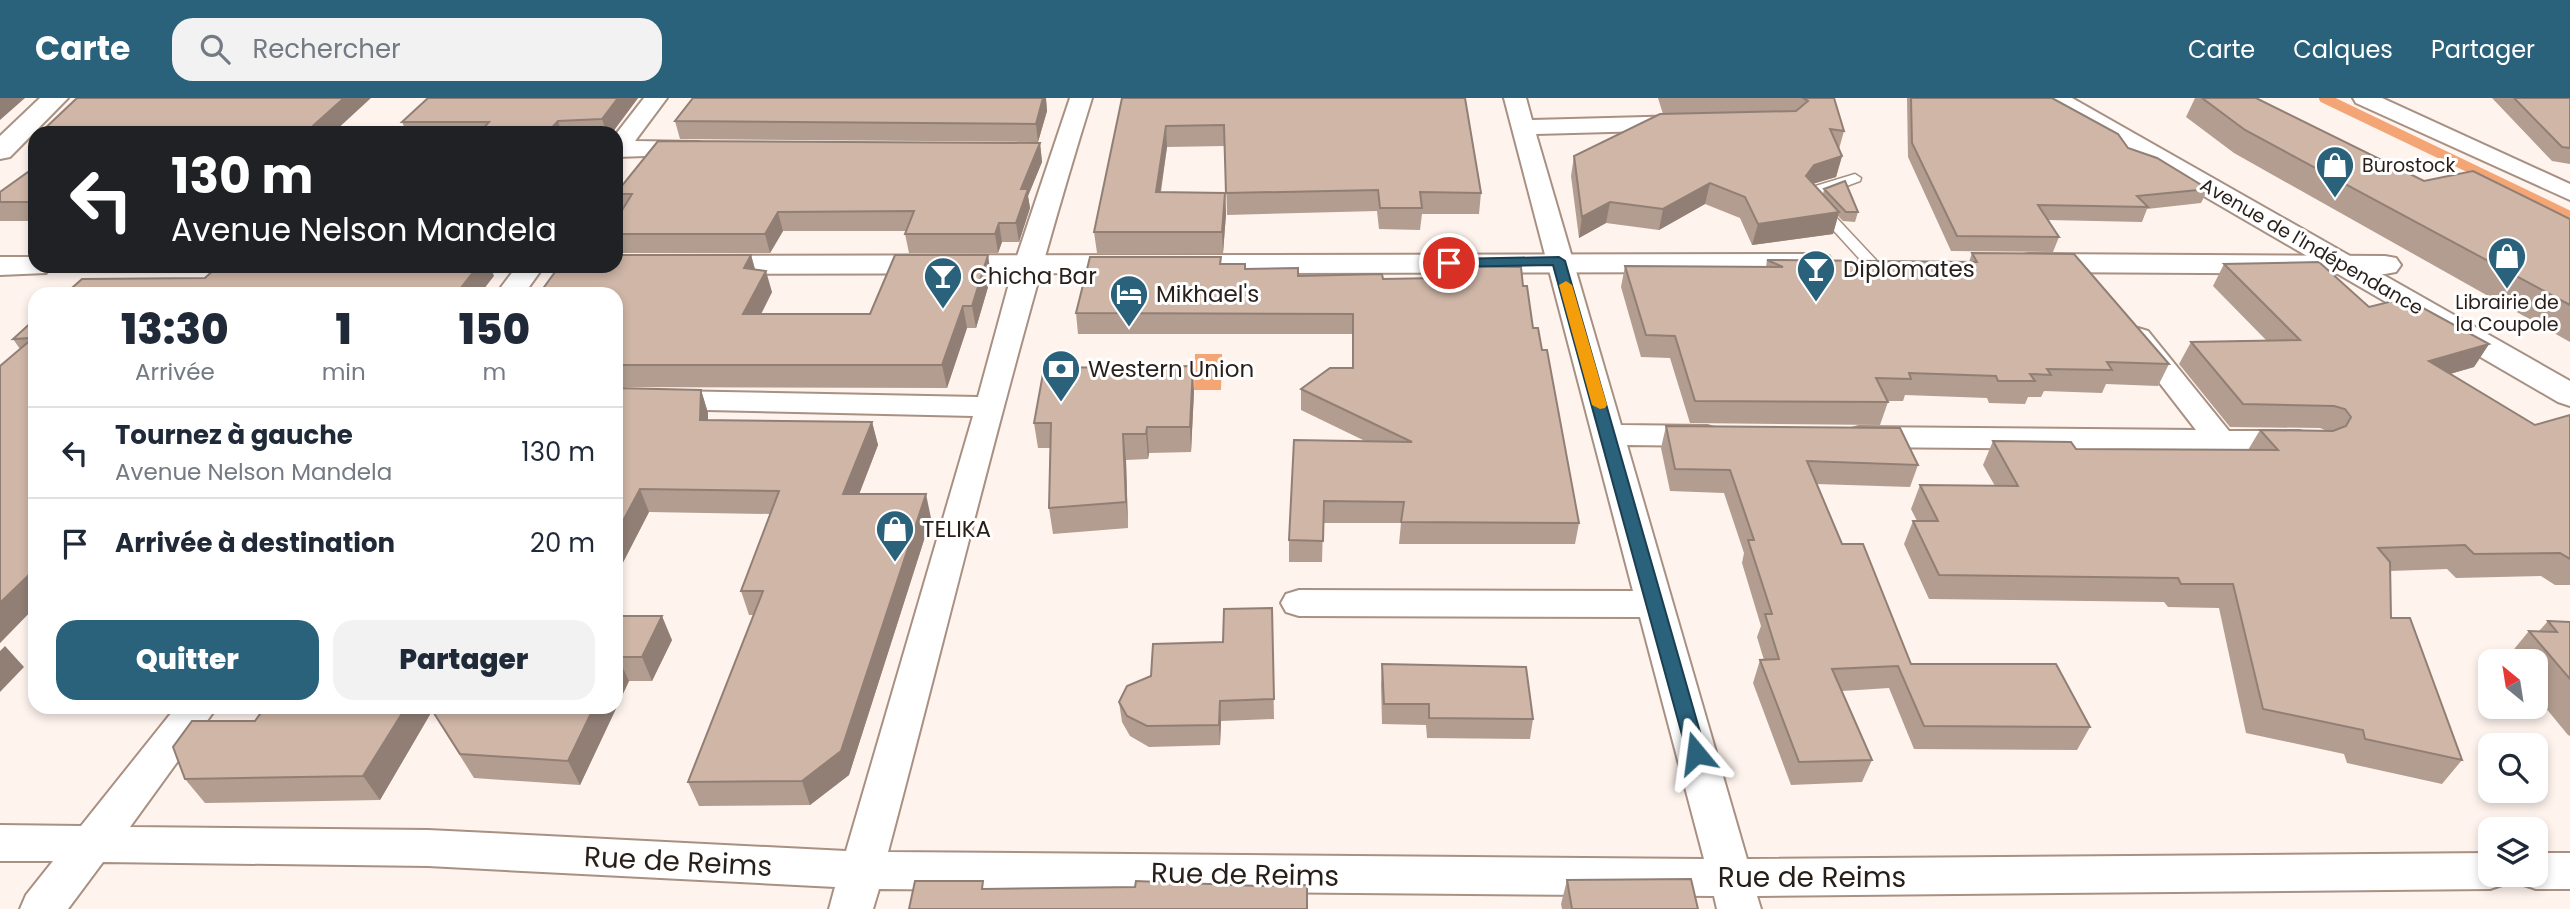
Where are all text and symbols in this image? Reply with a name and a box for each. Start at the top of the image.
search box [172,18,662,81]
text: Carte [35,25,130,72]
icon: search [196,30,234,68]
text: Rechercher [252,31,401,67]
text: Carte [2188,33,2255,66]
text: Calques [2293,33,2393,66]
text: Partager [2431,33,2535,66]
text: 130 m [171,142,313,210]
shop icon: Burostock [2314,144,2356,199]
place label: Burostock [2362,152,2456,179]
icon: left [56,154,147,245]
street label: Avenue de l'Indépendance [2195,171,2428,321]
text: Avenue Nelson Mandela [171,207,557,252]
pin [1419,233,1479,293]
shop icon: Librairie de la Coupole [2486,235,2528,290]
icon: arrive [1430,244,1468,282]
bar icon: Diplomates [1795,248,1837,303]
place label: Diplomates [1843,253,1975,285]
bar icon: Chicha Bar [922,255,964,310]
place label: Chicha Bar [970,260,1097,292]
hotel icon: Mikhael's [1108,273,1150,328]
place label: Mikhael's [1156,278,1259,310]
place label: Librairie de la Coupole [2455,289,2559,338]
text: 13:30 [121,300,229,359]
text: 1 [336,300,352,359]
text: 150 [459,300,530,359]
bank icon: Western Union [1040,348,1082,403]
place label: Western Union [1088,353,1254,385]
text: Arrivée [135,356,215,388]
text: min [322,356,366,388]
text: m [483,356,506,388]
text: Tournez à gauche [115,417,353,453]
icon: left [56,434,94,472]
text: 130 m [521,434,595,470]
text: Avenue Nelson Mandela [115,456,392,488]
shop icon: TELIKA [874,508,916,563]
place label: TELIKA [922,513,991,545]
icon: arrive [56,525,94,563]
text: Arrivée à destination [115,525,395,561]
text: 20 m [530,525,595,561]
button: Quitter [56,620,319,700]
button: Partager [333,620,595,700]
north arrow [2478,649,2548,719]
map controls [2478,649,2548,887]
position arrow [1659,716,1733,790]
button: search [2478,733,2548,803]
button: layers [2478,817,2548,887]
street label: Rue de Reims [583,837,773,886]
street label: Rue de Reims [1151,853,1339,896]
street label: Rue de Reims [1718,858,1906,897]

